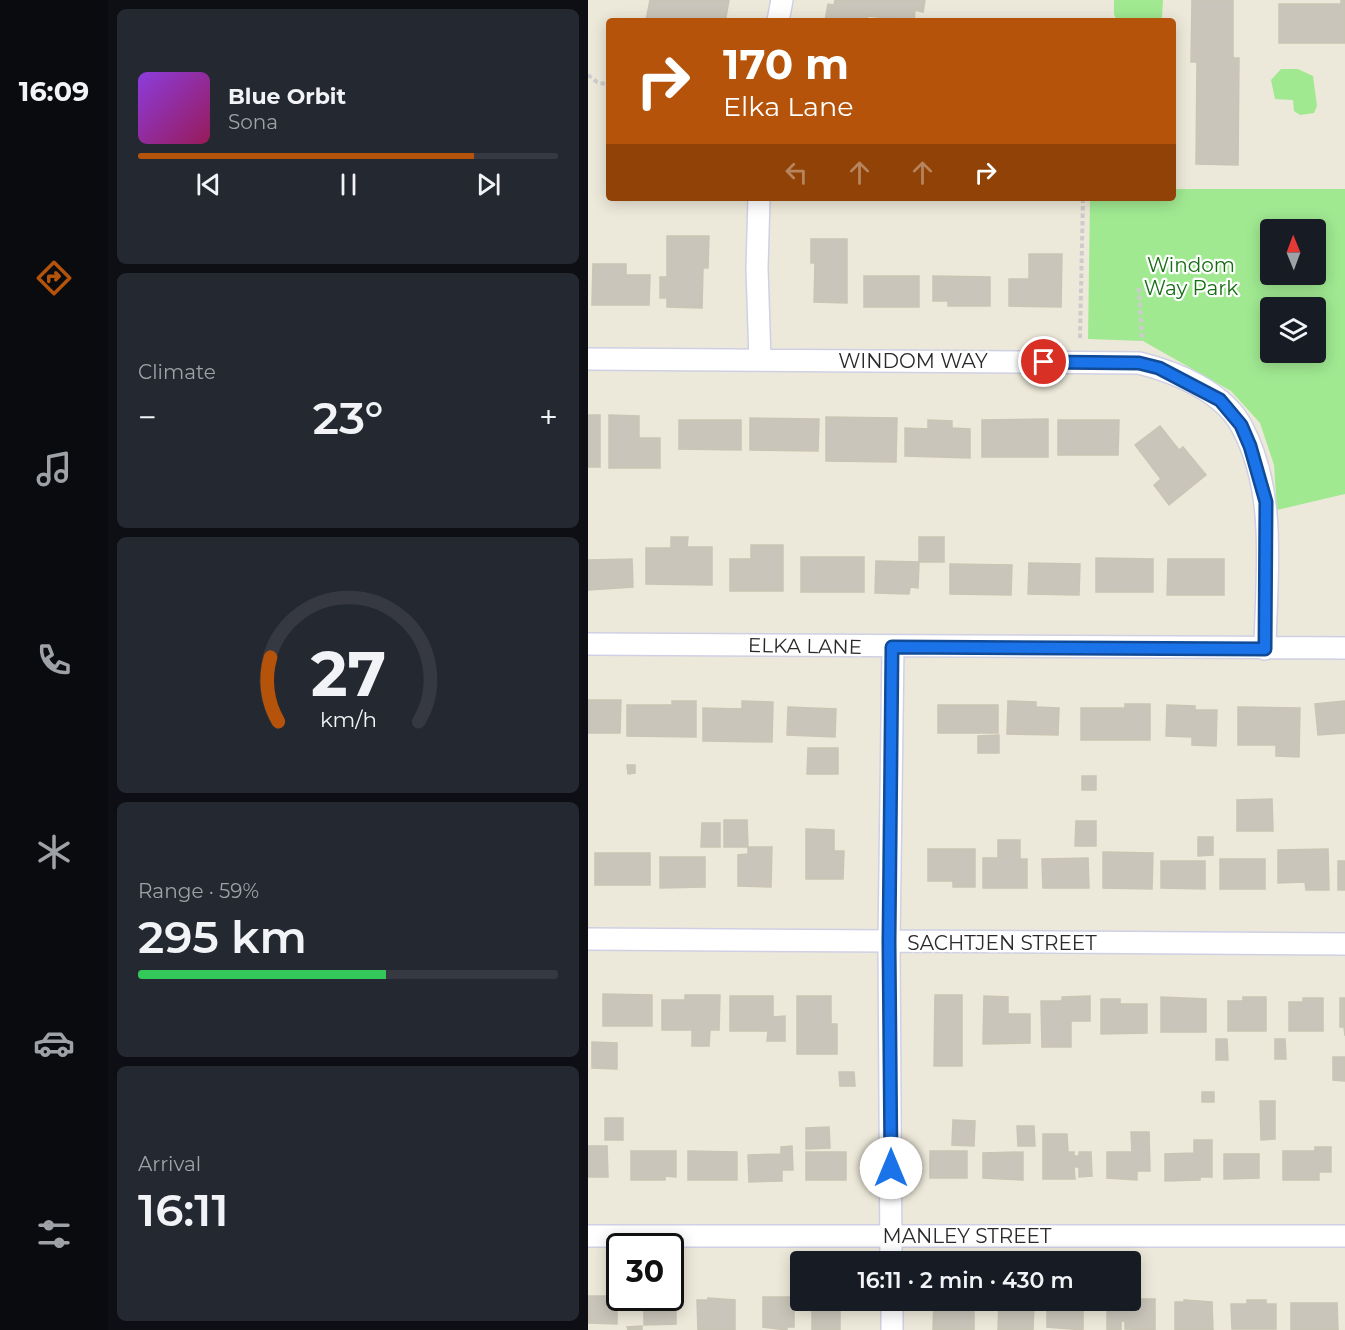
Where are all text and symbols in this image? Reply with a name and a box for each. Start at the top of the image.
text: 170 m [723,38,849,90]
icon: right [624,42,702,120]
text: 16:09 [19,75,89,108]
text: Blue Orbit [228,83,346,110]
text: Elka Lane [723,90,854,123]
text: Sona [228,110,278,134]
icon: left [780,156,813,189]
icon: ahead [843,156,876,189]
icon: ahead [906,156,939,189]
icon: right [969,156,1002,189]
icon: previous [192,168,225,201]
icon: pause [332,168,365,201]
icon: next [472,168,505,201]
north arrow [1260,219,1326,285]
map controls [1260,219,1326,363]
park label: Windom Way Park [1144,253,1238,300]
icon: directions [33,257,75,299]
button: layers [1260,297,1326,363]
pin [1018,336,1069,387]
icon: arrive [1027,345,1060,378]
street label: WINDOM WAY [838,349,988,373]
text: Climate [138,360,216,384]
text: 23° [313,390,383,445]
text: − [138,397,157,437]
text: + [539,397,558,437]
icon: music [33,448,75,490]
street label: ELKA LANE [748,633,862,659]
text: 27 [310,636,386,712]
icon: phone [33,639,75,681]
text: km/h [319,706,377,732]
icon: climate [33,831,75,873]
text: Range · 59% [138,879,259,903]
text: 295 km [138,909,307,964]
street label: SACHTJEN STREET [907,931,1097,955]
icon: car [33,1022,75,1064]
position arrow [859,1136,923,1200]
text: Arrival [138,1152,201,1176]
text: 16:11 [138,1182,229,1237]
icon: filters [33,1213,75,1255]
street label: MANLEY STREET [883,1224,1052,1248]
speed limit sign: 30 [606,1233,684,1311]
text: 16:11 · 2 min · 430 m [857,1267,1074,1294]

